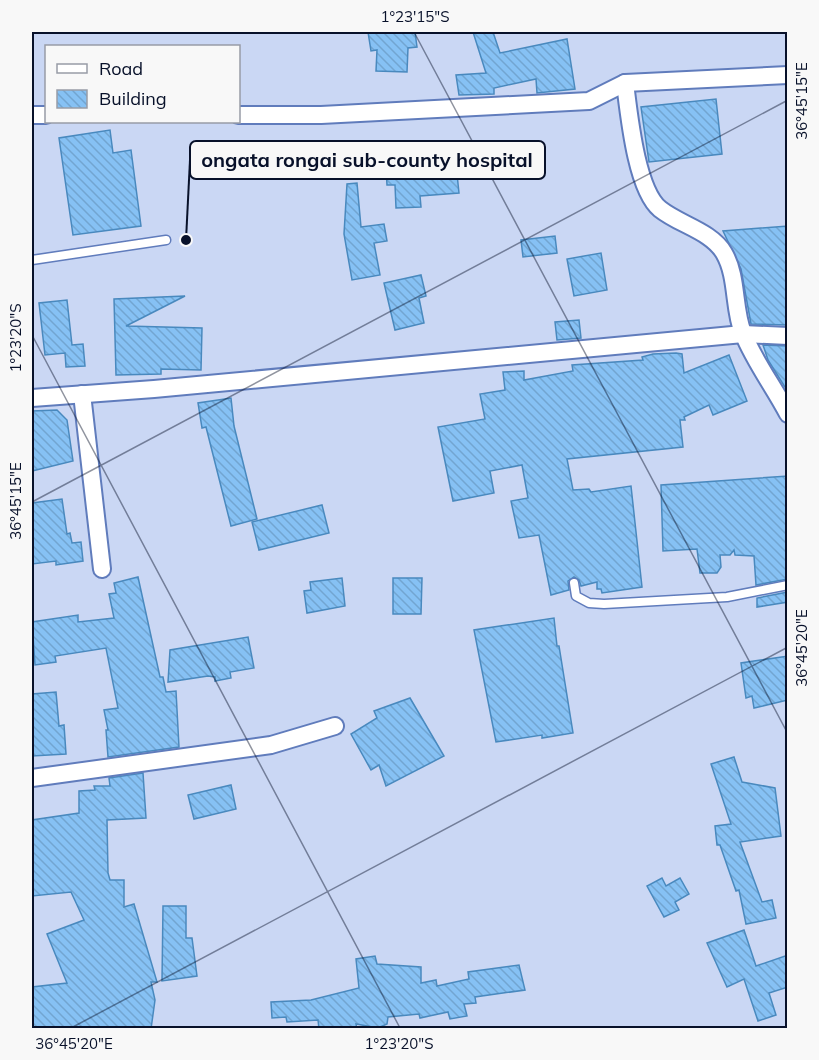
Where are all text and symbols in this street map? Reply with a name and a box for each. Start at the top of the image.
text: 1°23'15"S [380,7,450,26]
legend [45,45,240,123]
text: Road [99,57,143,80]
text: 36°45'15"E [792,62,811,140]
text: Building [99,87,167,110]
callout: ongata rongai sub-county hospital [190,141,545,179]
text: ongata rongai sub-county hospital [201,147,533,172]
text: 1°23'20"S [6,303,25,373]
text: 36°45'15"E [6,462,25,540]
text: 36°45'20"E [792,609,811,687]
text: 36°45'20"E [35,1034,113,1053]
text: 1°23'20"S [364,1034,434,1053]

